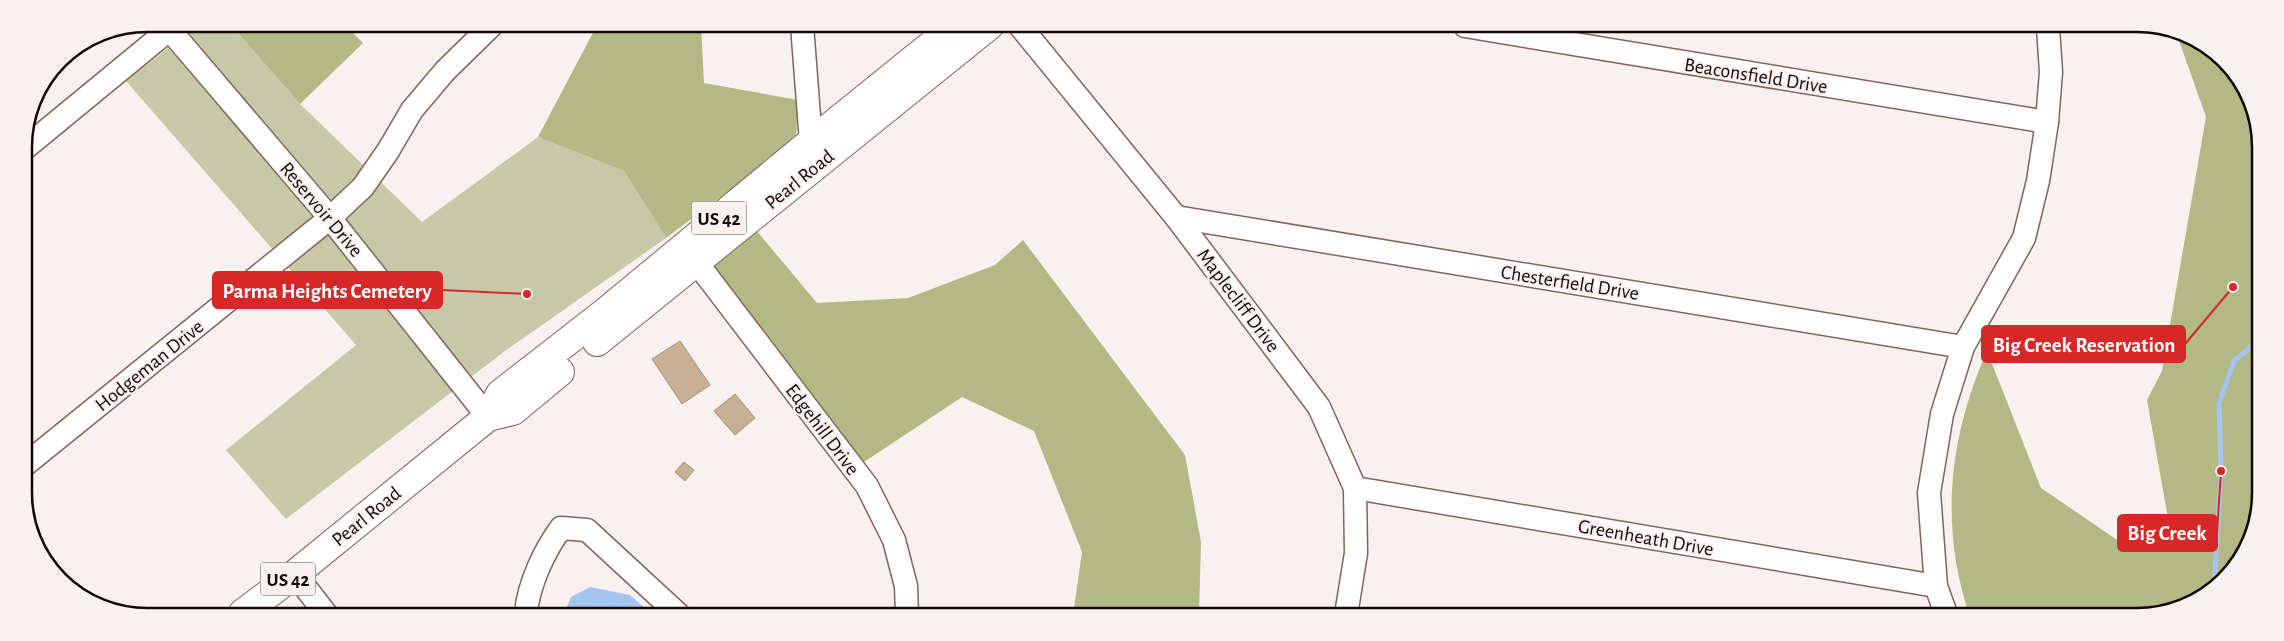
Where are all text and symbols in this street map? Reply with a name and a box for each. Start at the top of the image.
street label: Beaconsfield Drive [1683,55,1829,97]
street label: Pearl Road [761,146,838,213]
street label: Reservoir Drive [276,158,367,261]
road number: US 42 [692,202,746,234]
street label: Maplecliff Drive [1193,245,1283,356]
street label: Chesterfield Drive [1499,262,1640,304]
callout: Parma Heights Cemetery [213,272,442,308]
text: Parma Heights Cemetery [222,281,432,302]
street label: Hodgeman Drive [92,316,207,415]
callout: Big Creek Reservation [1982,326,2185,362]
text: Big Creek Reservation [1993,335,2175,356]
street label: Edgehill Drive [782,380,863,479]
street label: Pearl Road [328,483,405,550]
callout: Big Creek [2118,515,2217,551]
street label: Greenheath Drive [1576,516,1715,560]
text: Big Creek [2127,523,2207,544]
road number: US 42 [260,562,316,596]

